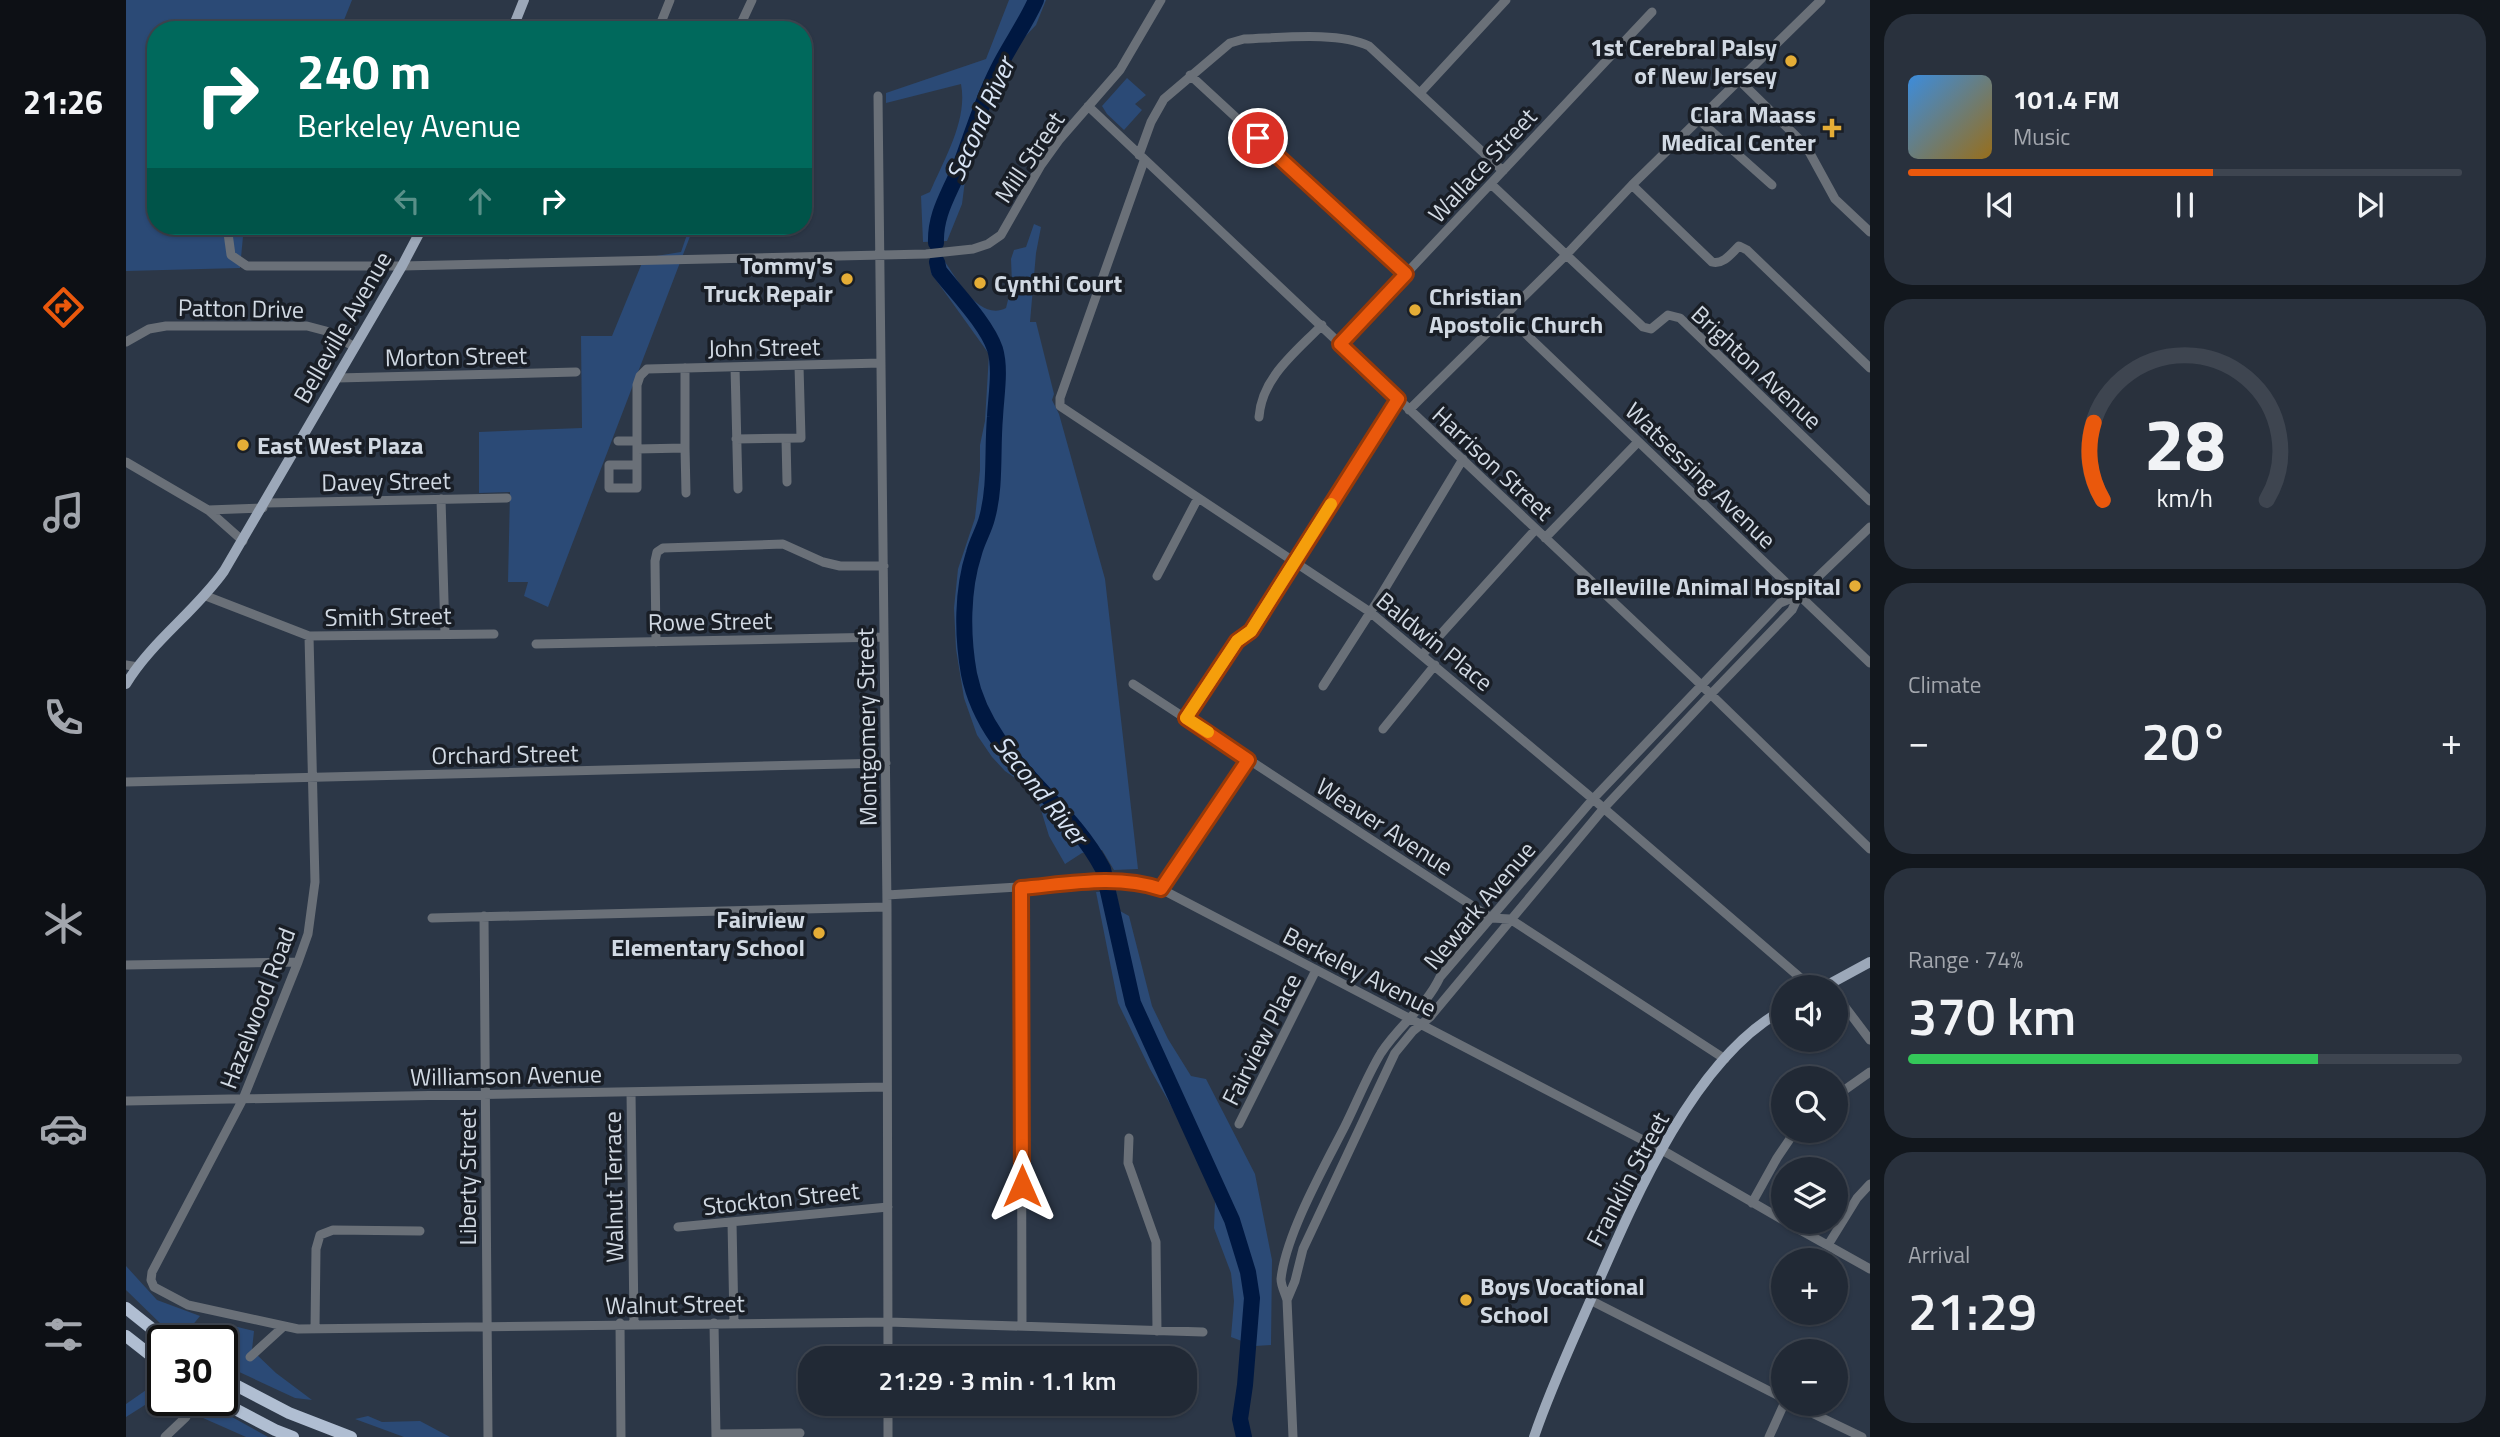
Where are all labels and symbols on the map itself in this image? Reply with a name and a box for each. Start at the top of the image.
place label: 1st Cerebral Palsy of New Jersey [1590,29,1777,93]
water label: Second River [935,48,1026,187]
marker: 1st Cerebral Palsy of New Jersey [1783,53,1799,69]
place label: Clara Maass Medical Center [1661,96,1816,160]
street label: Wallace Street [1419,99,1545,231]
street label: Mill Street [985,103,1073,210]
pin [1228,108,1288,168]
marker: Clara Maass Medical Center [1822,118,1842,138]
street label: Belleville Avenue [284,244,400,410]
place label: Tommy's Truck Repair [704,247,833,311]
place label: Cynthi Court [994,265,1122,301]
marker: Tommy's Truck Repair [839,271,855,287]
marker: Cynthi Court [972,275,988,291]
place label: Christian Apostolic Church [1429,278,1603,342]
street label: Patton Drive [178,289,304,327]
street label: Brighton Avenue [1683,297,1831,437]
marker: Christian Apostolic Church [1407,302,1423,318]
street label: John Street [707,328,821,366]
street label: Morton Street [385,337,528,375]
street label: Watsessing Avenue [1617,393,1785,557]
street label: Harrison Street [1424,397,1562,529]
place label: East West Plaza [257,427,423,463]
marker: East West Plaza [235,437,251,453]
street label: Davey Street [321,462,452,500]
place label: Belleville Animal Hospital [1575,568,1841,604]
marker: Belleville Animal Hospital [1847,578,1863,594]
street label: Baldwin Place [1369,583,1501,699]
street label: Smith Street [324,597,452,635]
street label: Rowe Street [647,602,773,640]
street label: Montgomery Street [846,627,886,826]
water label: Second River [984,727,1099,856]
street label: Orchard Street [431,735,579,773]
street label: Weaver Avenue [1309,768,1461,884]
street label: Newark Avenue [1414,833,1544,977]
place label: Fairview Elementary School [611,901,805,965]
street label: Berkeley Avenue [1277,917,1443,1025]
street label: Hazelwood Road [210,922,304,1094]
marker: Fairview Elementary School [811,925,827,941]
street label: Fairview Place [1212,967,1310,1111]
street label: Williamson Avenue [410,1055,602,1095]
street label: Franklin Street [1576,1105,1678,1253]
street label: Liberty Street [449,1108,485,1245]
street label: Walnut Terrace [594,1111,632,1263]
position arrow [985,1149,1059,1223]
street label: Stockton Street [701,1172,862,1224]
place label: Boys Vocational School [1480,1268,1645,1332]
street label: Walnut Street [605,1285,746,1323]
marker: Boys Vocational School [1458,1292,1474,1308]
speed limit sign: 30 [147,1325,238,1416]

